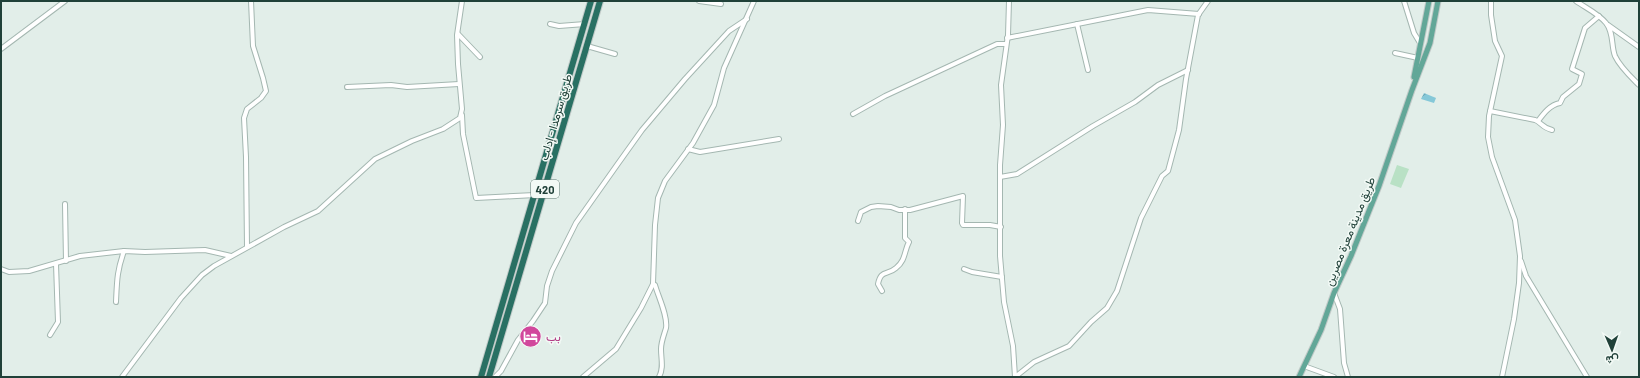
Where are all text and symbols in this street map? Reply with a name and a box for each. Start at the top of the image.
street label: طريق سرمدا - إدلب [536,72,576,162]
street label: طريق مدينة معرة مصرين [1321,174,1379,288]
road number: 420 [531,180,559,198]
hotel icon: بب [517,323,543,349]
place label: بب [546,329,561,344]
north arrow [1592,330,1632,370]
text: ش [1605,353,1619,367]

